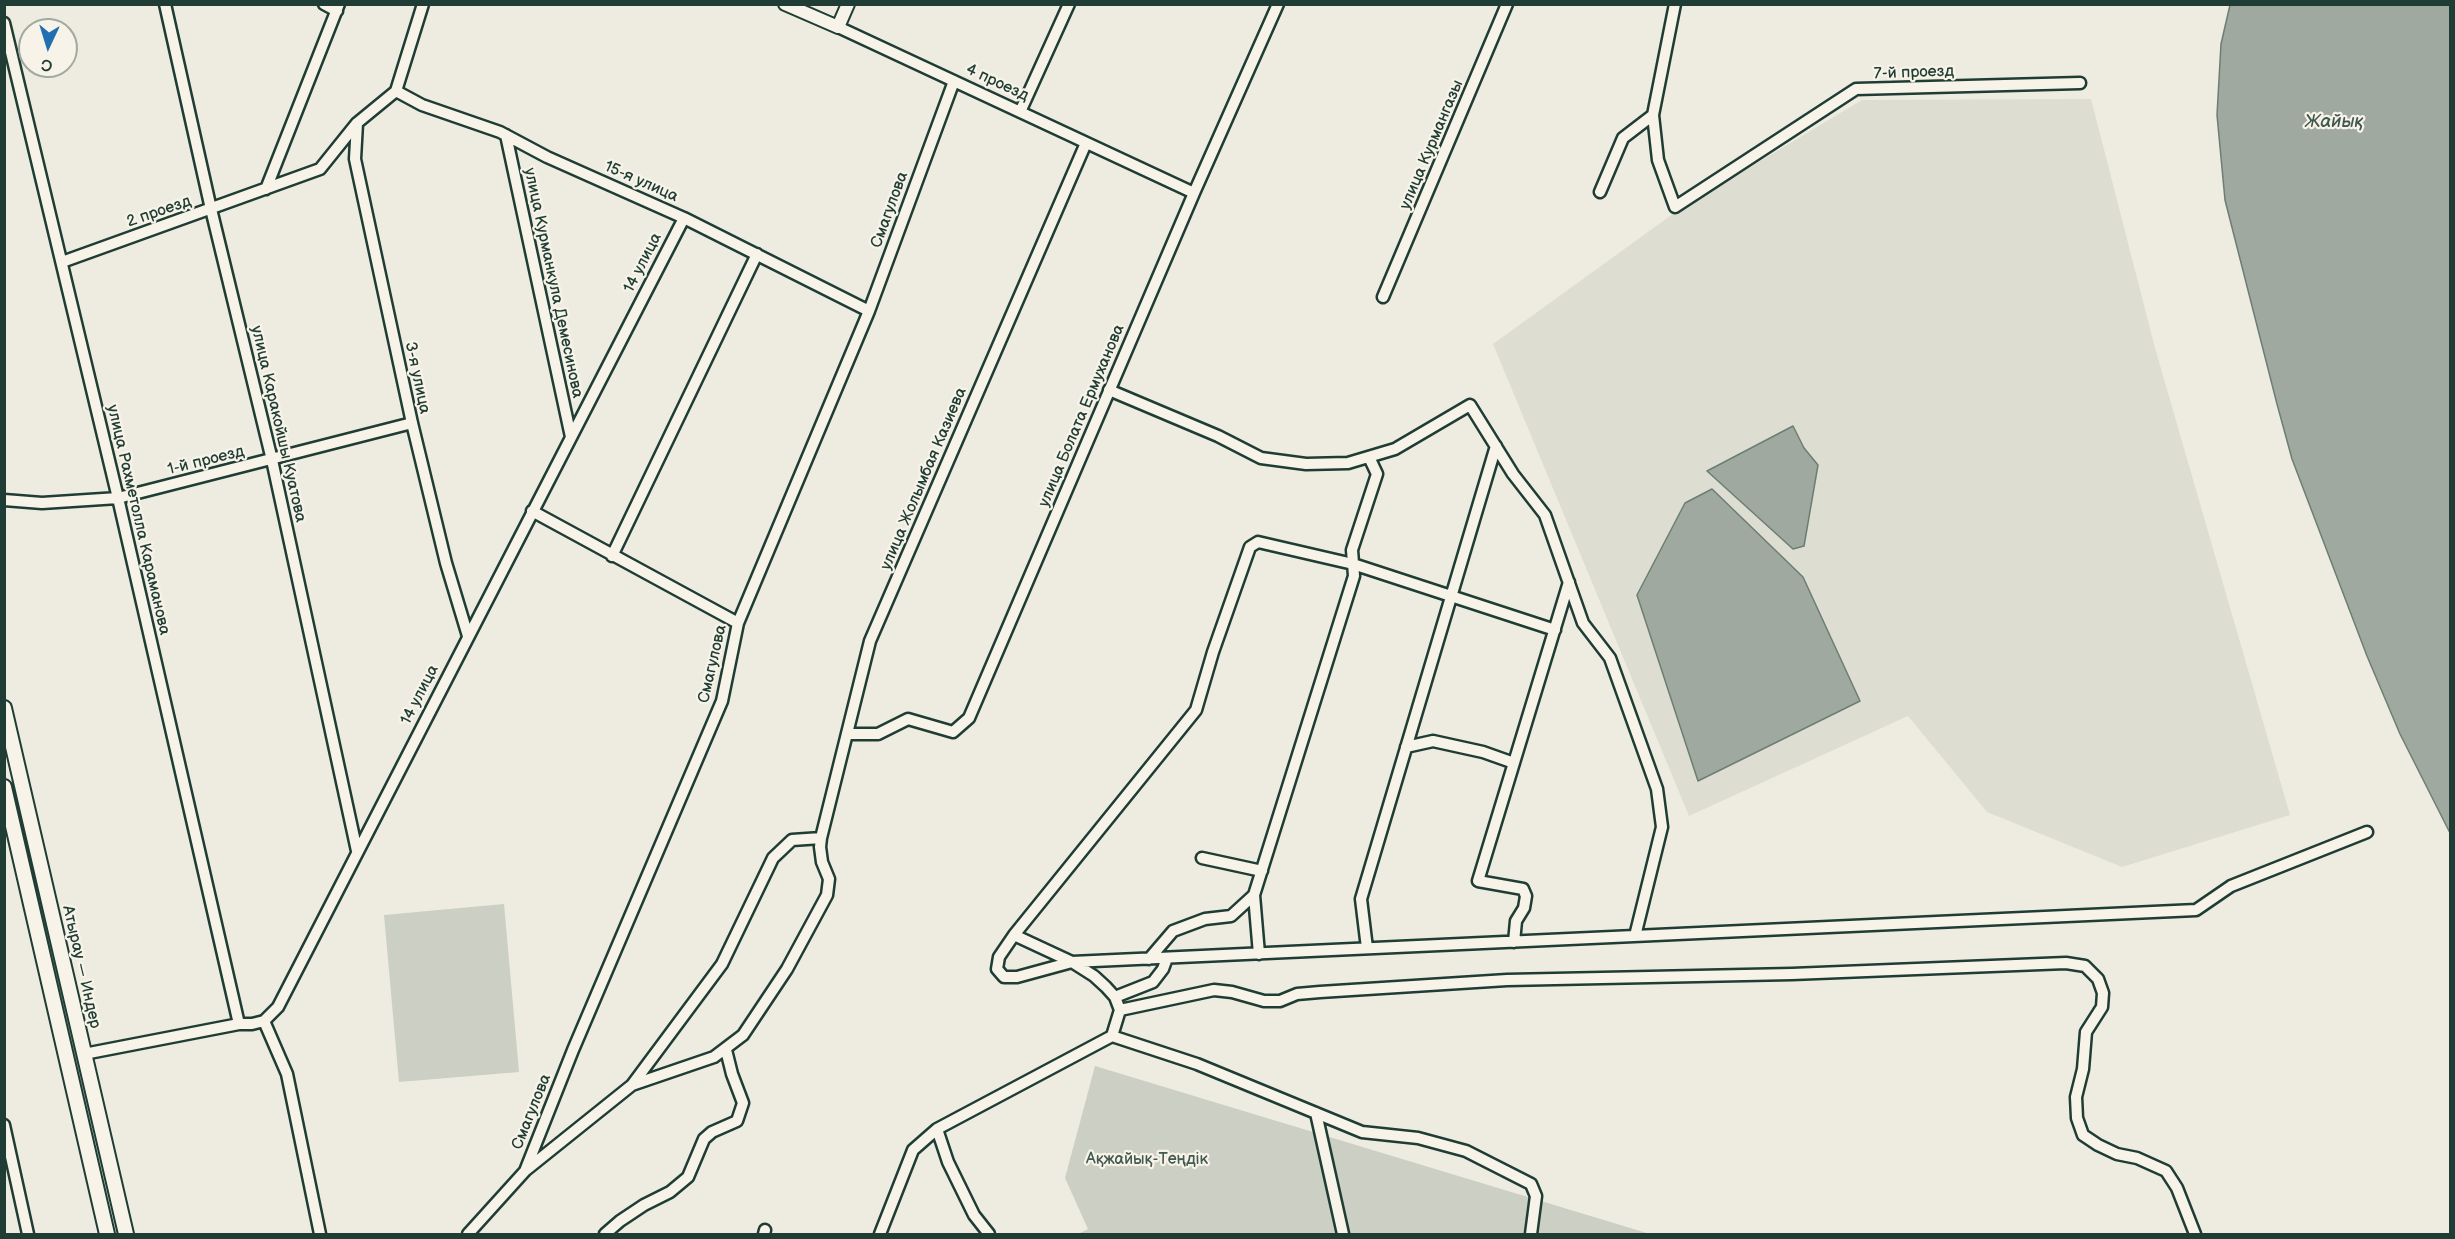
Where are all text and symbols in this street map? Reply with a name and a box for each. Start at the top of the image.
north arrow [18,18,78,78]
text: С [41,55,53,74]
street label: 4 проезд [963,60,1031,106]
street label: 7-й проезд [1874,62,1954,84]
street label: улица Курмангазы [1396,77,1468,213]
water label: Жайық [2305,111,2363,133]
street label: 15-я улица [601,157,681,207]
street label: улица Курманкула Демесинова [519,166,587,400]
street label: Смагулова [867,169,913,251]
street label: 2 проезд [124,192,194,232]
street label: 14 улица [620,230,666,296]
street label: улица Болата Ермуханова [1035,322,1129,510]
street label: улица Каракойшы Куатова [246,324,310,524]
street label: 3-я улица [400,340,434,416]
street label: улица Жолымбая Казиева [877,385,971,573]
street label: улица Рахметолла Караманова [102,403,174,637]
street label: 1-й проезд [166,442,246,480]
street label: Смагулова [695,623,731,705]
street label: 14 улица [397,662,443,728]
street label: Атырау — Индер [58,904,104,1030]
street label: Смагулова [508,1071,556,1153]
park label: Ақжайық-Теңдік [1086,1150,1208,1170]

